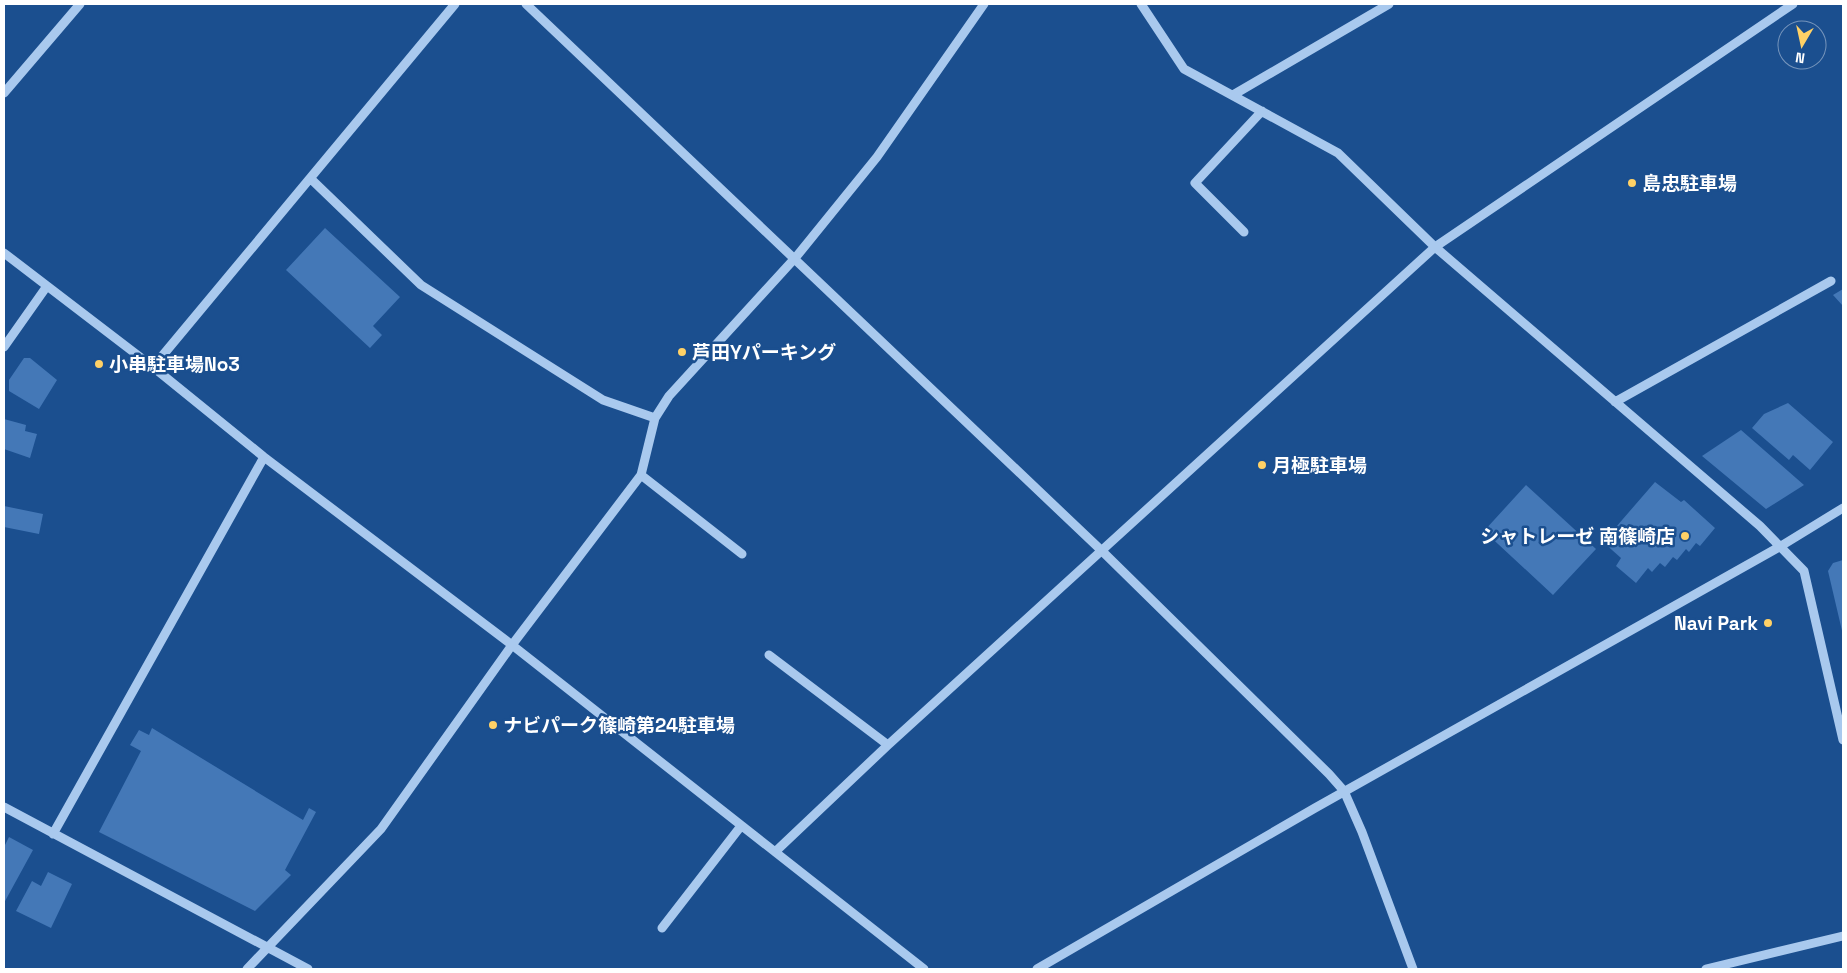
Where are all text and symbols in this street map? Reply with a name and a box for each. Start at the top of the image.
north arrow [1777,20,1827,70]
text: N [1794,48,1806,67]
place label: 島忠駐車場 [1642,171,1737,196]
marker: 島忠駐車場 [1626,177,1638,189]
place label: 芦田Yパーキング [692,340,836,365]
marker: 芦田Yパーキング [676,346,688,358]
place label: 小串駐車場No3 [109,352,240,377]
marker: 小串駐車場No3 [93,358,105,370]
place label: 月極駐車場 [1272,453,1367,478]
marker: 月極駐車場 [1256,459,1268,471]
place label: シャトレーゼ 南篠崎店 [1480,524,1675,549]
marker: シャトレーゼ 南篠崎店 [1679,530,1691,542]
place label: Navi Park [1674,611,1758,636]
marker: Navi Park [1762,617,1774,629]
place label: ナビパーク篠崎第24駐車場 [503,713,735,738]
marker: ナビパーク篠崎第24駐車場 [487,719,499,731]

